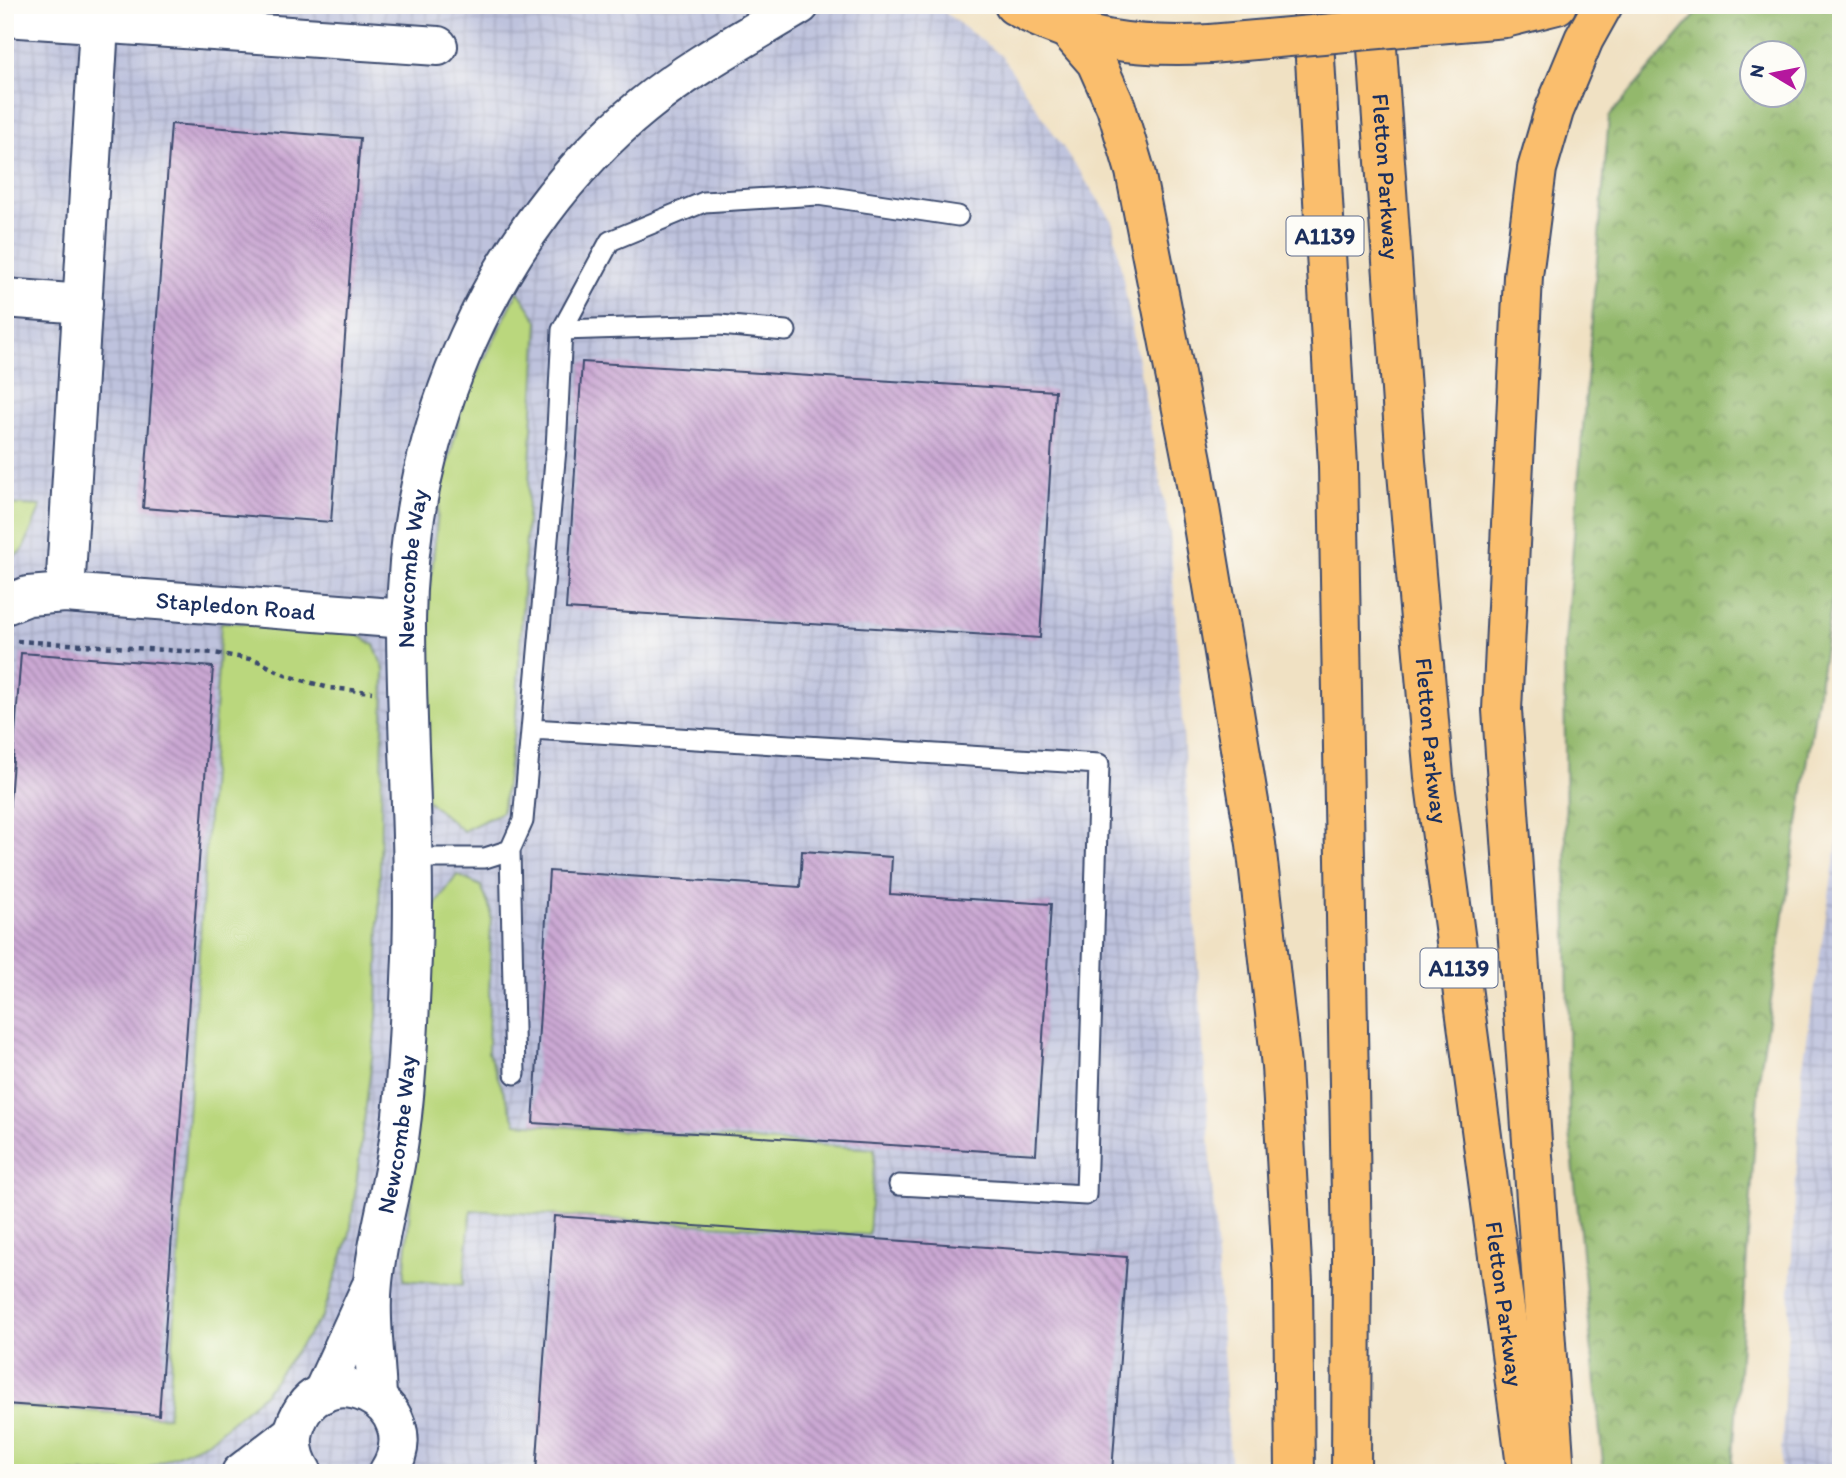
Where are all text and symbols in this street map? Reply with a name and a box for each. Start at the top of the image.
north arrow [1738,38,1808,108]
text: N [1744,63,1769,79]
street label: Fletton Parkway [1366,93,1407,261]
road number: A1139 [1286,216,1364,256]
street label: Newcombe Way [391,486,434,648]
street label: Stapledon Road [155,585,317,626]
street label: Fletton Parkway [1410,657,1455,826]
road number: A1139 [1420,948,1498,987]
street label: Newcombe Way [370,1054,421,1216]
street label: Fletton Parkway [1480,1219,1530,1389]

